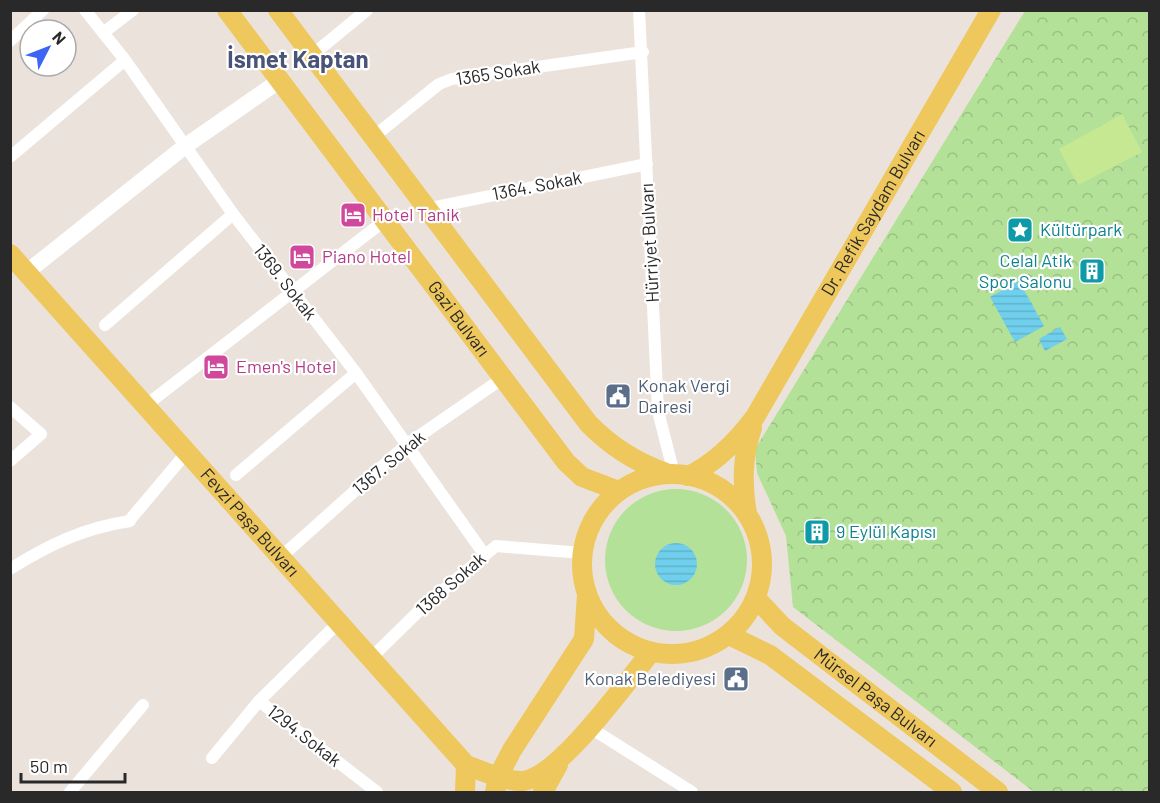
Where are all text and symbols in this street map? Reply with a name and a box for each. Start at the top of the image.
north arrow [18,18,78,78]
text: N [49,27,70,48]
district label: İsmet Kaptan [227,44,369,73]
street label: 1365 Sokak [454,54,542,90]
street label: Dr. Refik Saydam Bulvarı [816,126,929,299]
street label: 1364. Sokak [490,166,583,204]
street label: Hürriyet Bulvarı [635,183,663,303]
hotel icon: Hotel Tanik [338,200,368,230]
place label: Hotel Tanik [372,203,460,225]
place icon: Kültürpark [1005,215,1035,245]
place label: Kültürpark [1040,218,1122,240]
street label: 1369. Sokak [249,239,322,324]
hotel icon: Piano Hotel [287,242,317,272]
place label: Piano Hotel [322,245,411,267]
place label: Celal Atik Spor Salonu [979,249,1072,292]
building icon: Celal Atik Spor Salonu [1077,256,1107,286]
street label: Gazi Bulvarı [424,276,495,360]
hotel icon: Emen's Hotel [201,352,231,382]
place label: Emen's Hotel [236,355,336,377]
place label: Konak Vergi Dairesi [638,374,730,417]
public building icon: Konak Vergi Dairesi [603,381,633,411]
street label: 1367. Sokak [347,425,429,499]
street label: Fevzi Paşa Bulvarı [196,463,305,581]
building icon: 9 Eylül Kapısı [802,517,832,547]
place label: 9 Eylül Kapısı [836,520,936,542]
street label: 1368 Sokak [411,547,490,620]
street label: Mürsel Paşa Bulvarı [810,643,942,751]
public building icon: Konak Belediyesi [721,664,751,694]
place label: Konak Belediyesi [584,667,716,689]
street label: 1294.Sokak [263,700,346,771]
scale bar [21,746,124,784]
text: 50 m [30,755,68,777]

